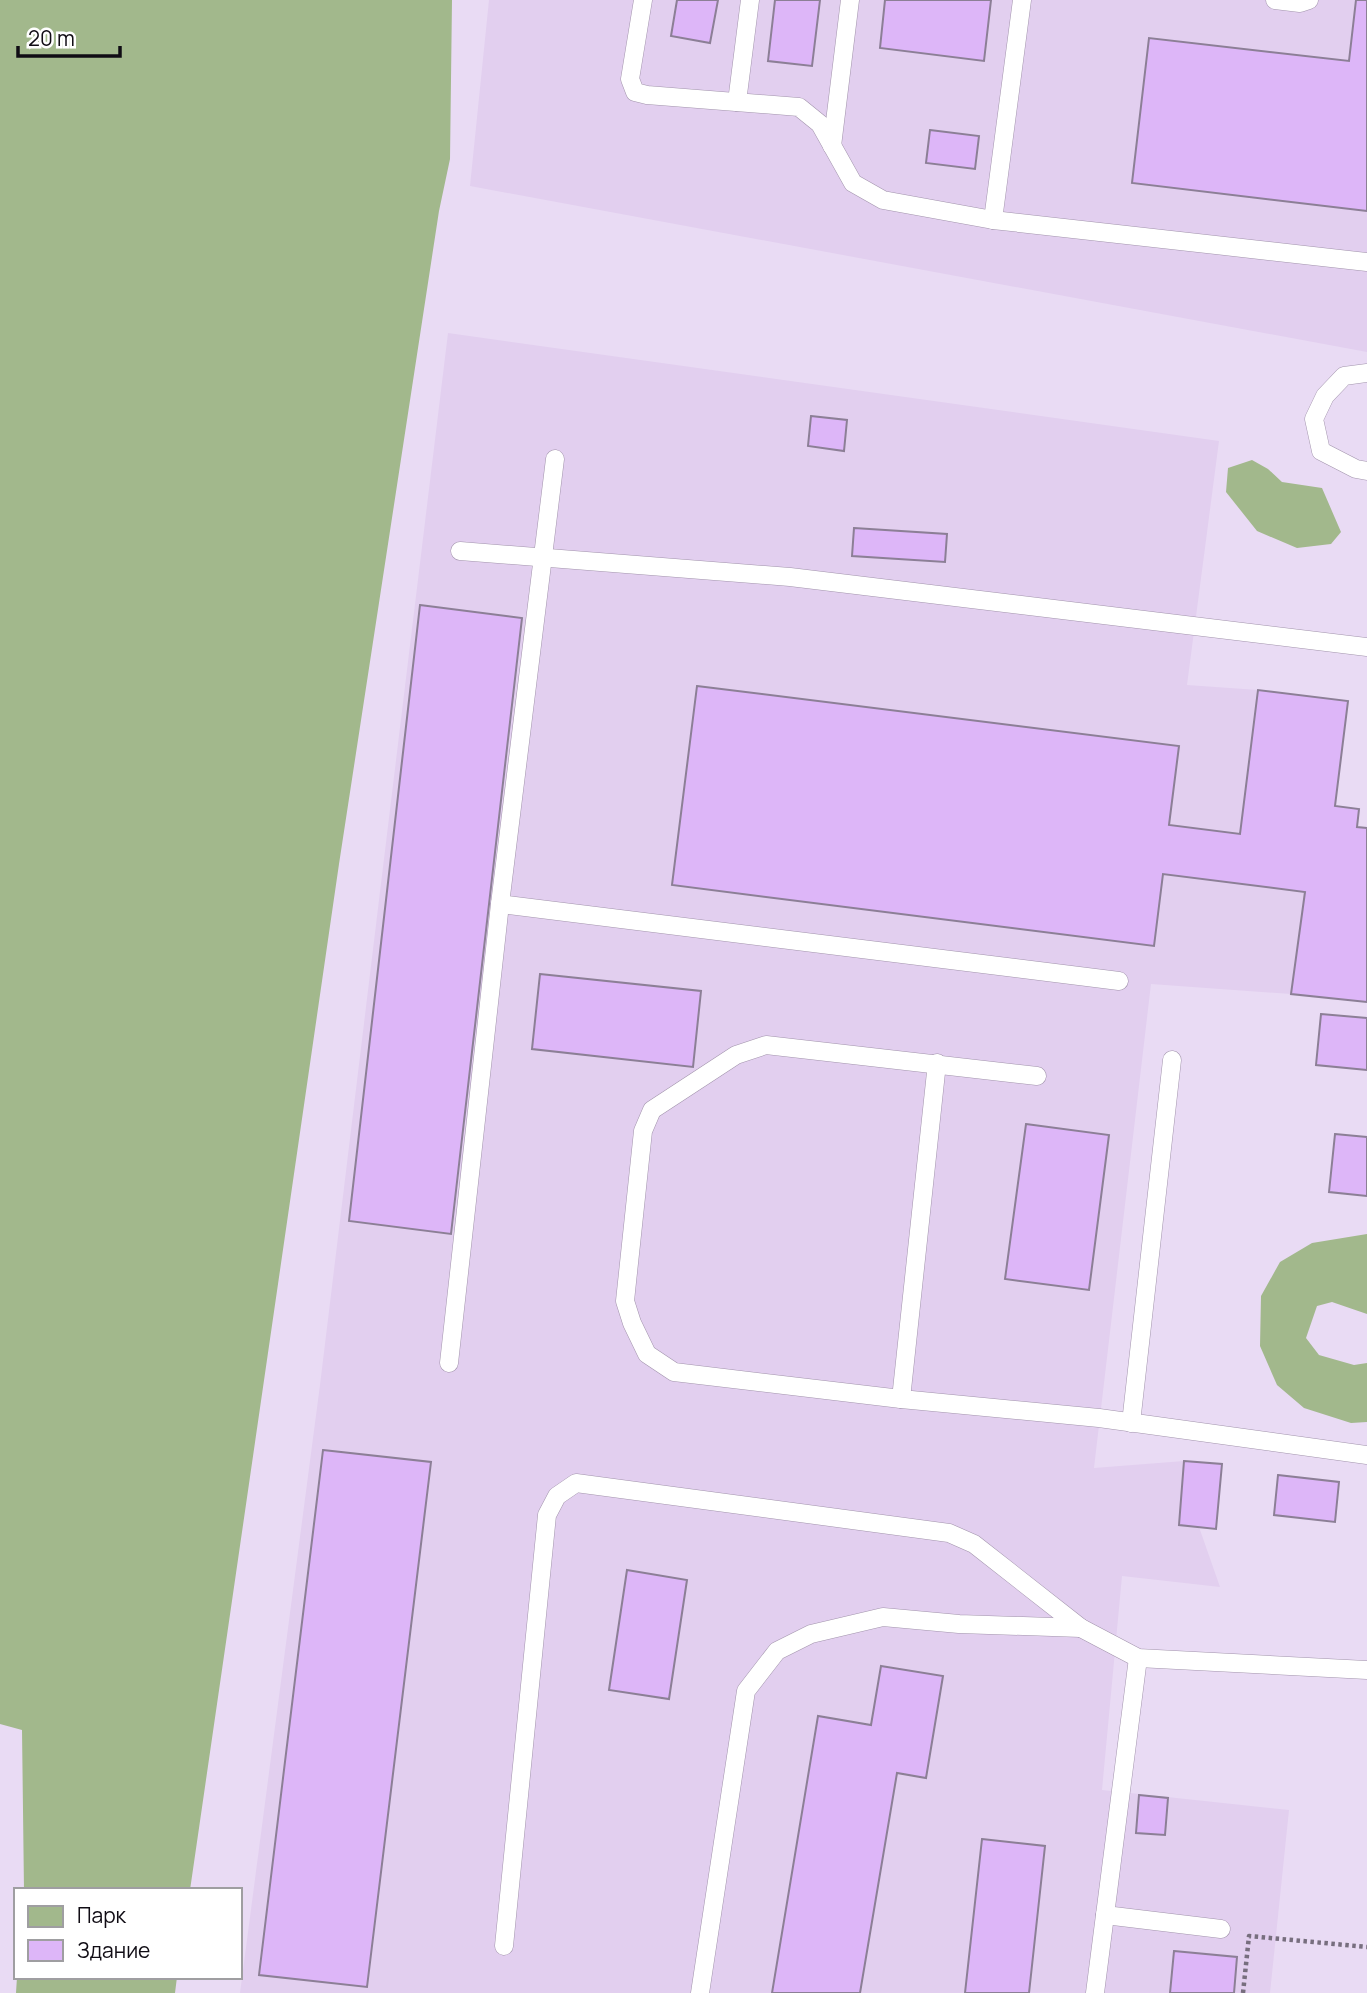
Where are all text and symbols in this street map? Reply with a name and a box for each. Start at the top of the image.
scale bar [18,14,119,58]
text: 20 m [28,24,75,52]
legend [14,1888,242,1979]
text: Парк [77,1901,127,1929]
text: Здание [77,1936,150,1964]

